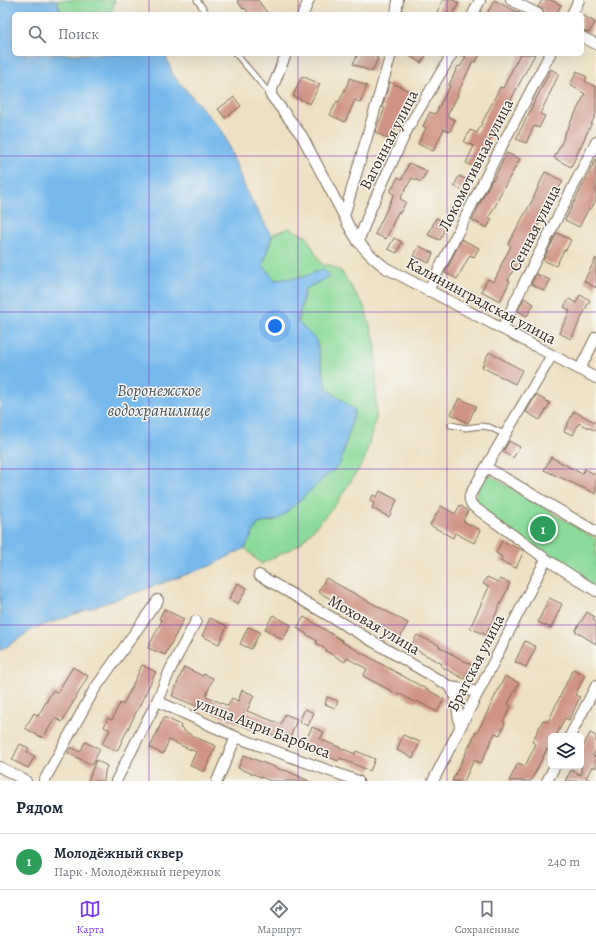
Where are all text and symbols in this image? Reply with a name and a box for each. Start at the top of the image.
search box [12,12,584,56]
icon: search [26,23,48,45]
text: Поиск [58,24,99,44]
street label: Вагонная улица [354,86,424,194]
street label: Локомотивная улица [433,95,519,235]
street label: Сенная улица [504,180,567,275]
street label: Калининградская улица [402,252,560,350]
your location [265,316,285,336]
water label: Воронежское водохранилище [108,379,210,422]
pin: 1 [530,514,556,544]
street label: Моховая улица [324,590,425,661]
street label: Братская улица [442,610,510,715]
street label: улица Анри Барбюса [191,692,334,764]
map controls [548,733,584,769]
button: layers [548,733,584,769]
text: Рядом [16,796,63,819]
text: Молодёжный сквер [54,843,183,863]
text: 1 [27,853,31,870]
text: 240 m [548,853,580,870]
text: Парк · Молодёжный переулок [54,863,221,880]
tab: Карта [76,898,104,937]
tab: Маршрут [257,898,302,937]
tab: Сохранённые [455,898,520,937]

